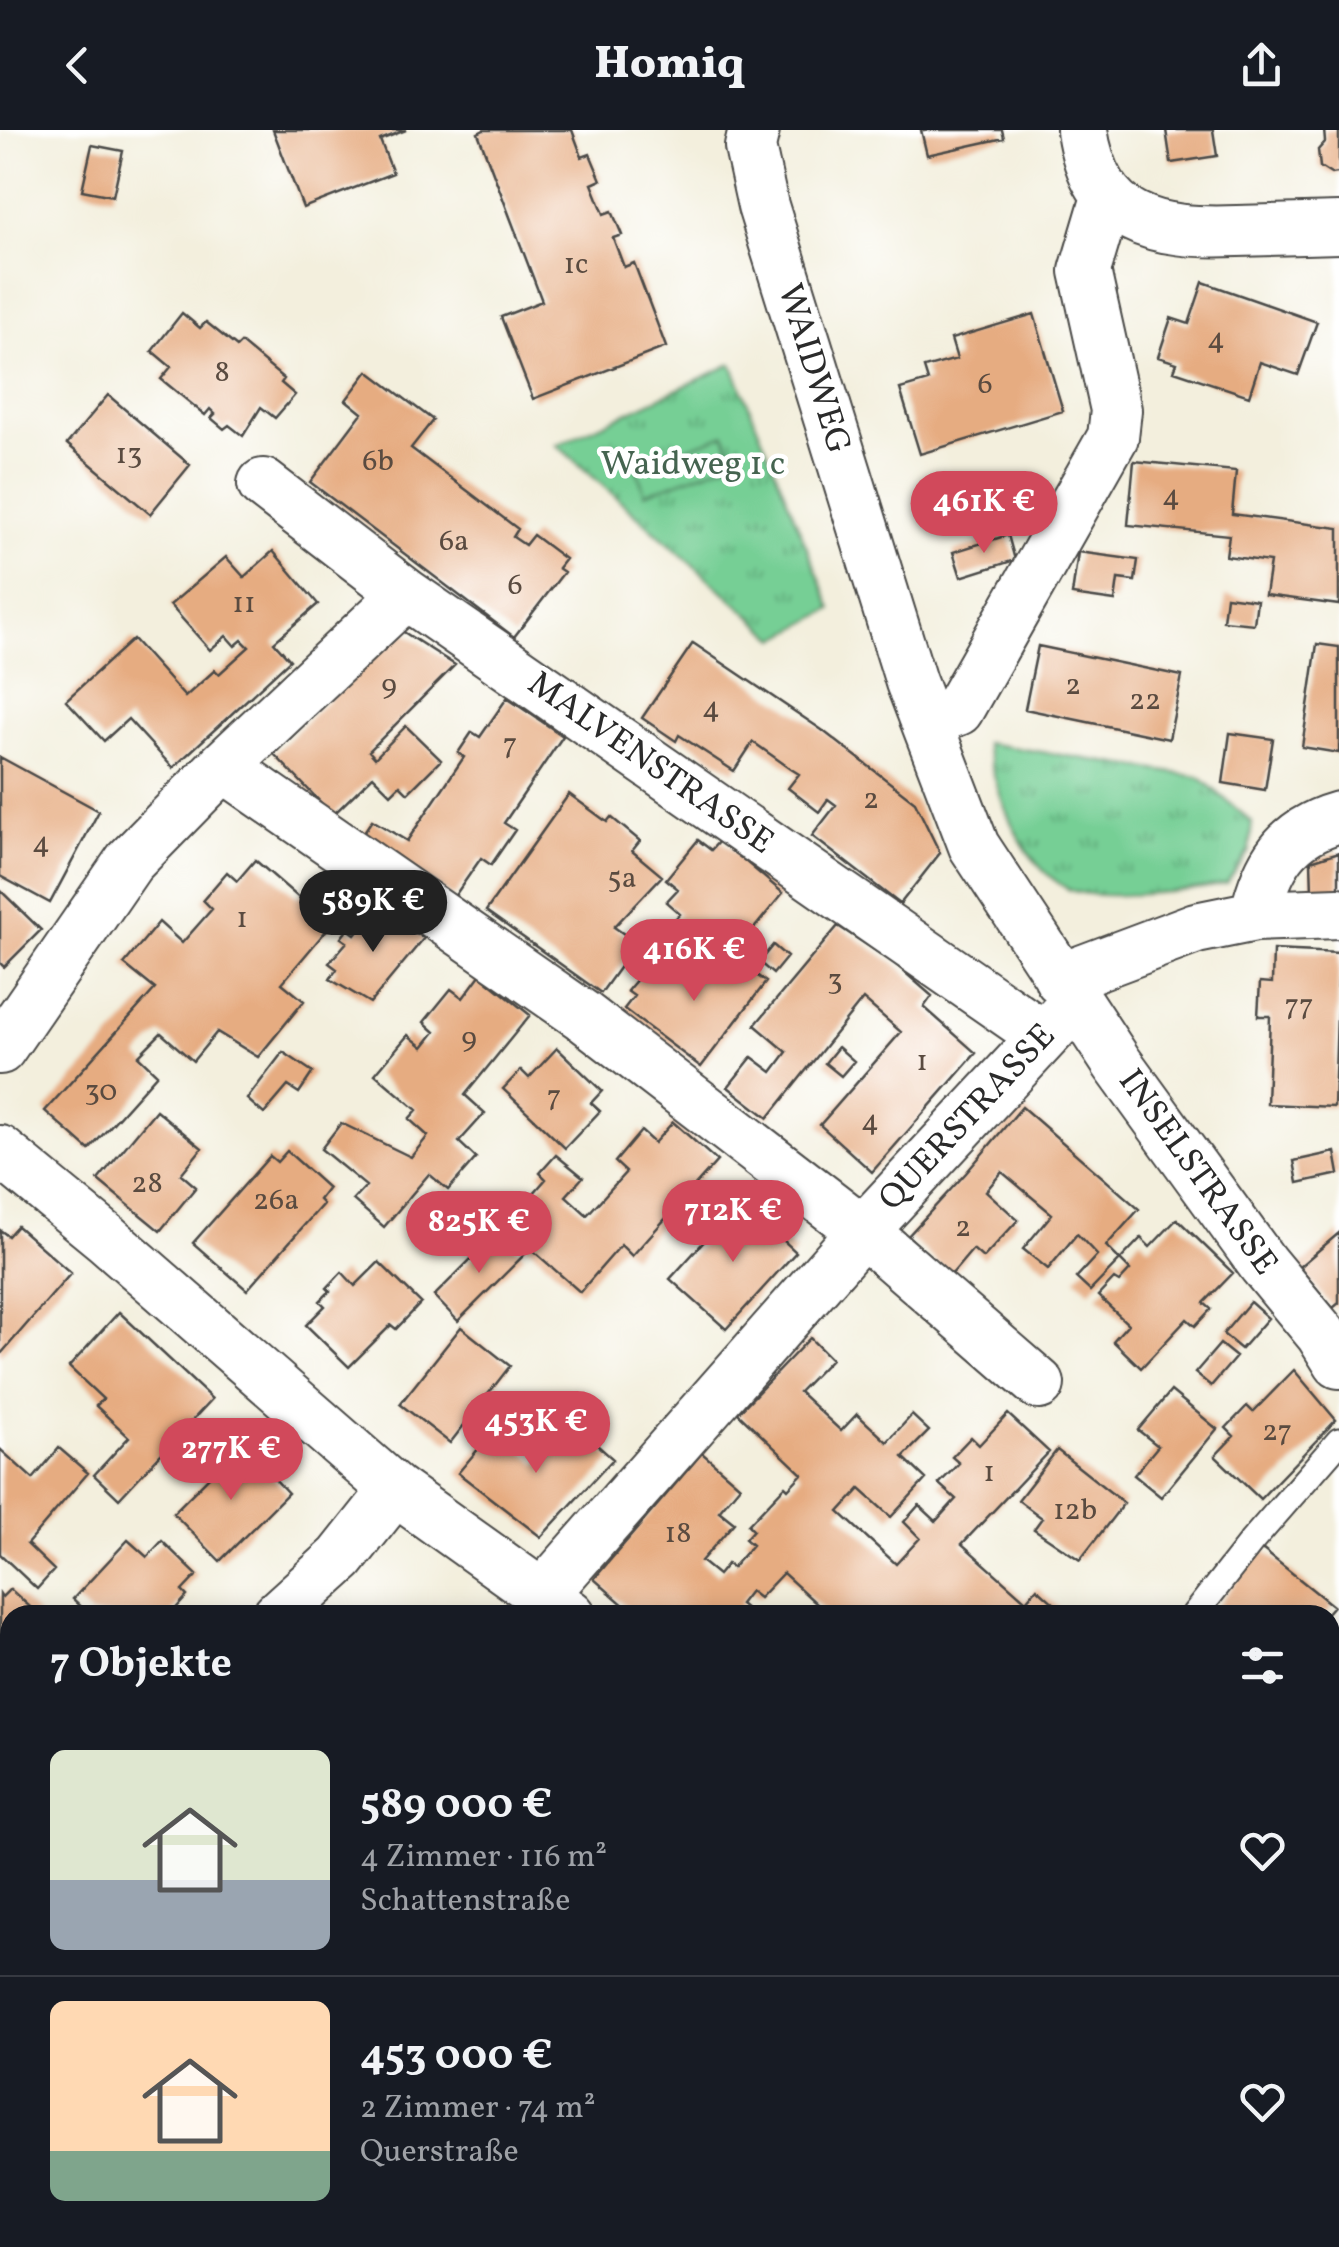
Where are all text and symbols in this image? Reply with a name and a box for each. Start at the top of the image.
text: Homiq [594,34,745,97]
icon: back [50,38,105,93]
icon: share [1234,38,1289,93]
house number: 1c [563,244,589,286]
street label: WAIDWEG [764,278,862,460]
house number: 4 [1207,319,1225,361]
house number: 8 [214,352,230,394]
house number: 6 [977,364,993,406]
house number: 13 [115,434,143,476]
house number: 6b [362,441,394,483]
park label: Waidweg 1 c [601,441,785,489]
pin: 461K € [903,471,1065,556]
house number: 4 [1162,476,1180,518]
text: 461K € [933,481,1035,525]
house number: 6a [439,521,469,563]
house number: 6 [507,565,523,607]
house number: 11 [232,583,256,625]
street label: MALVENSTRASSE [517,661,783,867]
house number: 9 [381,665,397,707]
house number: 2 [1065,665,1081,707]
house number: 22 [1129,680,1161,722]
house number: 4 [702,688,720,730]
house number: 7 [503,724,517,766]
house number: 2 [863,779,879,821]
house number: 4 [32,823,50,865]
house number: 5a [607,858,637,900]
pin: 589K € [292,870,454,955]
text: 589K € [321,880,425,924]
house number: 1 [236,898,248,940]
pin: 416K € [613,919,775,1004]
text: 416K € [643,929,745,973]
house number: 3 [827,960,843,1002]
house number: 77 [1284,985,1314,1027]
street label: QUERSTRASSE [869,1014,1067,1222]
house number: 9 [461,1018,477,1060]
house number: 1 [916,1041,928,1083]
street label: INSELSTRASSE [1106,1060,1288,1286]
house number: 30 [85,1071,117,1113]
house number: 7 [547,1076,561,1118]
house number: 4 [861,1101,879,1143]
house number: 28 [131,1163,163,1205]
house number: 26a [253,1180,299,1222]
pin: 712K € [652,1180,814,1265]
text: 712K € [684,1190,782,1234]
pin: 825K € [398,1191,560,1276]
text: 825K € [428,1201,530,1245]
house number: 2 [955,1207,971,1249]
pin: 453K € [455,1391,617,1476]
text: 453K € [484,1401,588,1445]
house number: 27 [1262,1411,1292,1453]
pin: 277K € [150,1418,312,1503]
text: 277K € [181,1428,281,1472]
house number: 1 [983,1452,995,1494]
house number: 12b [1053,1490,1097,1532]
house number: 18 [665,1513,691,1555]
text: 7 Objekte [50,1636,232,1695]
icon: filters [1235,1638,1290,1693]
text: 589 000 € [360,1777,552,1836]
icon: home [130,1790,250,1910]
icon: heart [1235,1823,1290,1878]
text: 4 Zimmer · 116 m² [360,1836,607,1880]
text: Schattenstraße [360,1880,570,1924]
text: 453 000 € [360,2028,553,2087]
icon: home [130,2041,250,2161]
icon: heart [1235,2074,1290,2129]
text: 2 Zimmer · 74 m² [360,2087,596,2131]
text: Querstraße [360,2131,519,2175]

